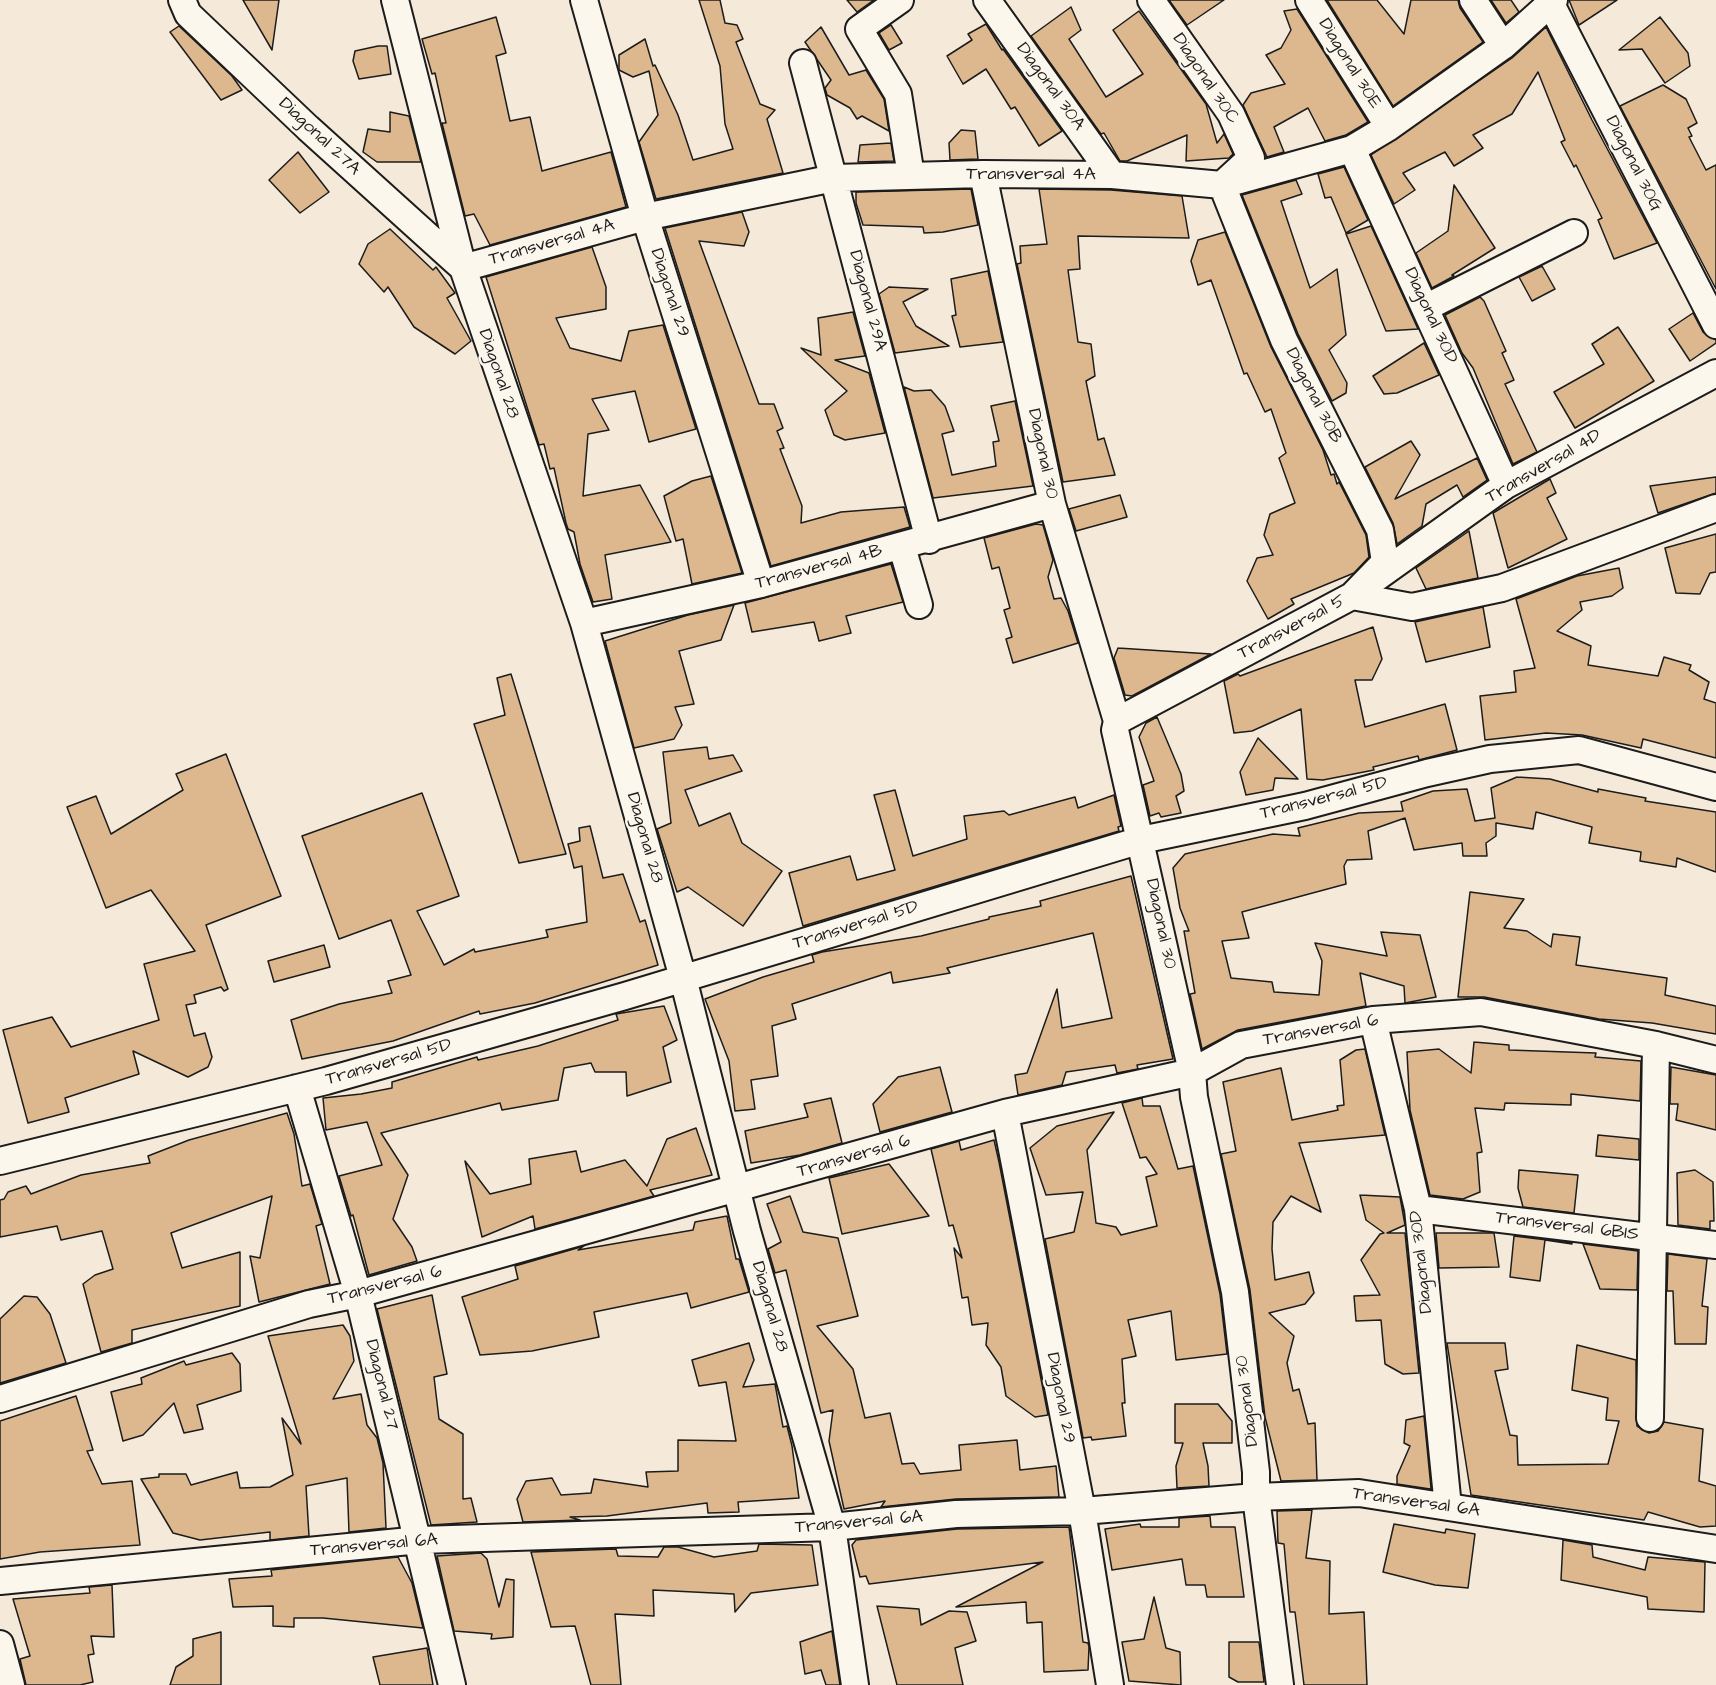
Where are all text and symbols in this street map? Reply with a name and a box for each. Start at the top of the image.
street label: Diagonal 30E [1313,15,1385,113]
street label: Diagonal 30C [1167,30,1243,128]
street label: Diagonal 30A [1011,39,1089,135]
street label: Diagonal 27A [274,94,364,180]
street label: Diagonal 30G [1600,113,1666,215]
street label: Transversal 4A [966,164,1096,186]
street label: Transversal 4A [487,215,617,271]
street label: Diagonal 29 [645,246,693,340]
street label: Diagonal 29A [843,248,891,354]
street label: Diagonal 30D [1398,265,1462,367]
street label: Diagonal 28 [473,326,523,422]
street label: Diagonal 30B [1280,345,1346,447]
street label: Diagonal 30 [1022,407,1062,501]
street label: Transversal 4D [1483,425,1605,509]
street label: Transversal 4B [753,541,885,595]
street label: Transversal 5 [1235,591,1349,665]
street label: Transversal 5D [1258,773,1390,825]
street label: Diagonal 28 [621,790,667,886]
street label: Diagonal 30 [1140,877,1180,971]
street label: Transversal 5D [791,897,921,955]
street label: Transversal 6 [1262,1010,1380,1052]
street label: Transversal 5D [324,1035,454,1091]
street label: Transversal 6 [795,1131,913,1183]
street label: Transversal 6BIS [1494,1208,1640,1246]
street label: Diagonal 30D [1406,1209,1438,1315]
street label: Diagonal 28 [746,1259,792,1355]
street label: Transversal 6 [326,1261,444,1311]
street label: Diagonal 27 [359,1337,403,1433]
street label: Diagonal 29 [1041,1351,1079,1445]
street label: Diagonal 30 [1232,1354,1264,1448]
street label: Transversal 6A [1351,1483,1481,1523]
street label: Transversal 6A [794,1507,924,1539]
street label: Transversal 6A [309,1530,439,1562]

